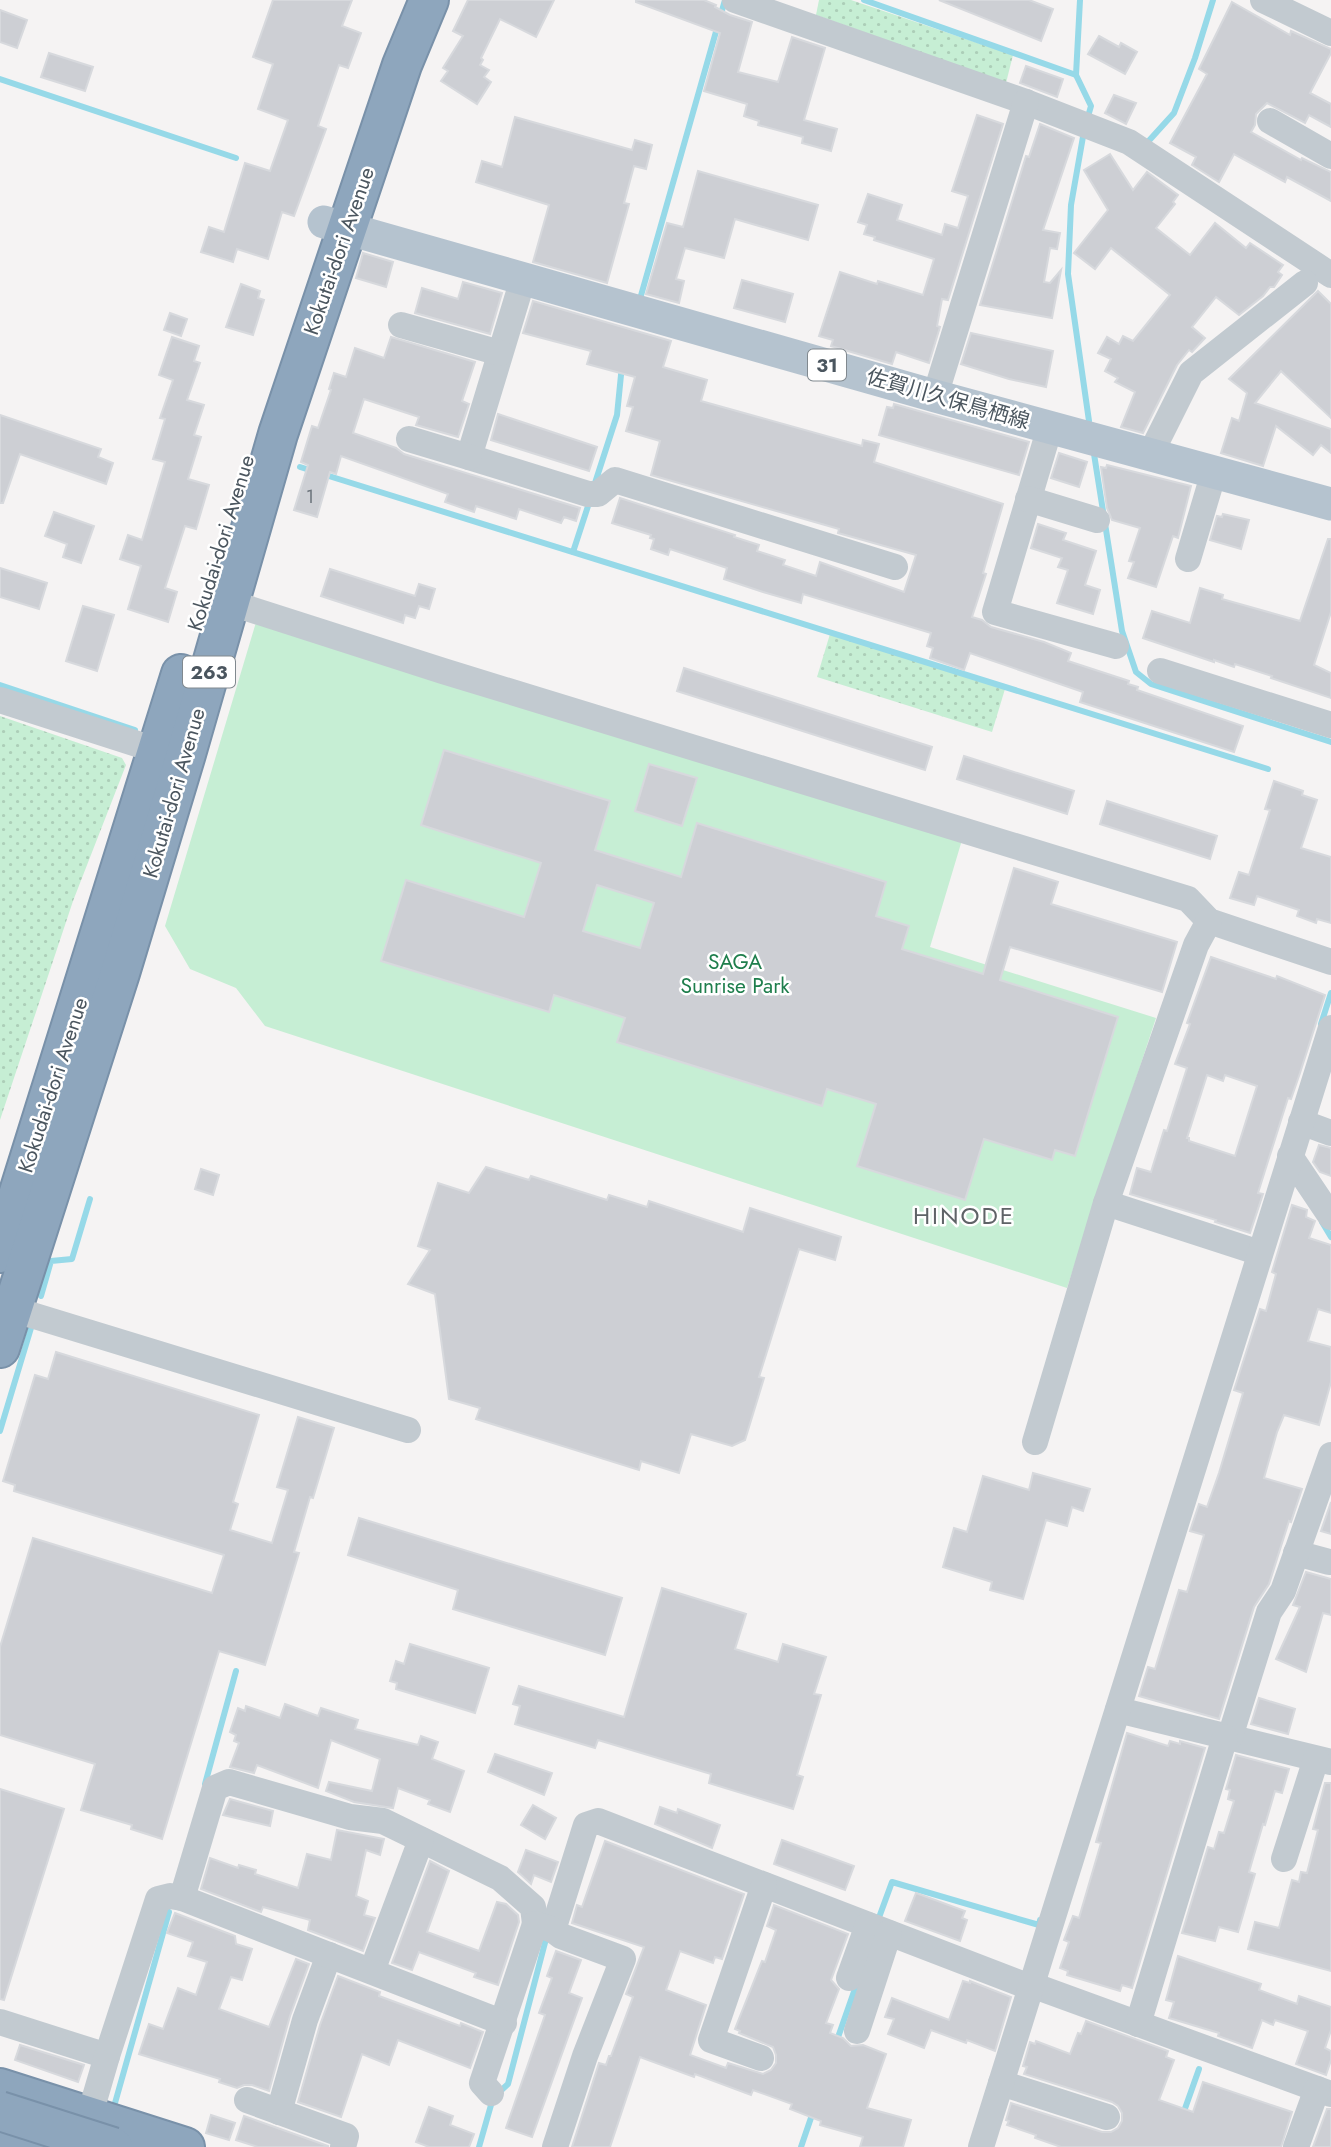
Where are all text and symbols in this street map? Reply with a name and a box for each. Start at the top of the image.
street label: Kokutai-dori Avenue [296,163,382,339]
road number: 31 [808,350,846,380]
street label: 佐賀川久保鳥栖線 [863,361,1033,437]
street label: Kokudai-dori Avenue [180,451,262,635]
house number: 1 [306,484,314,510]
road number: 263 [183,656,235,688]
street label: Kokutai-dori Avenue [135,704,213,882]
park label: SAGA Sunrise Park [680,947,790,1001]
street label: Kokudai-dori Avenue [11,993,96,1176]
district label: HINODE [913,1198,1015,1233]

